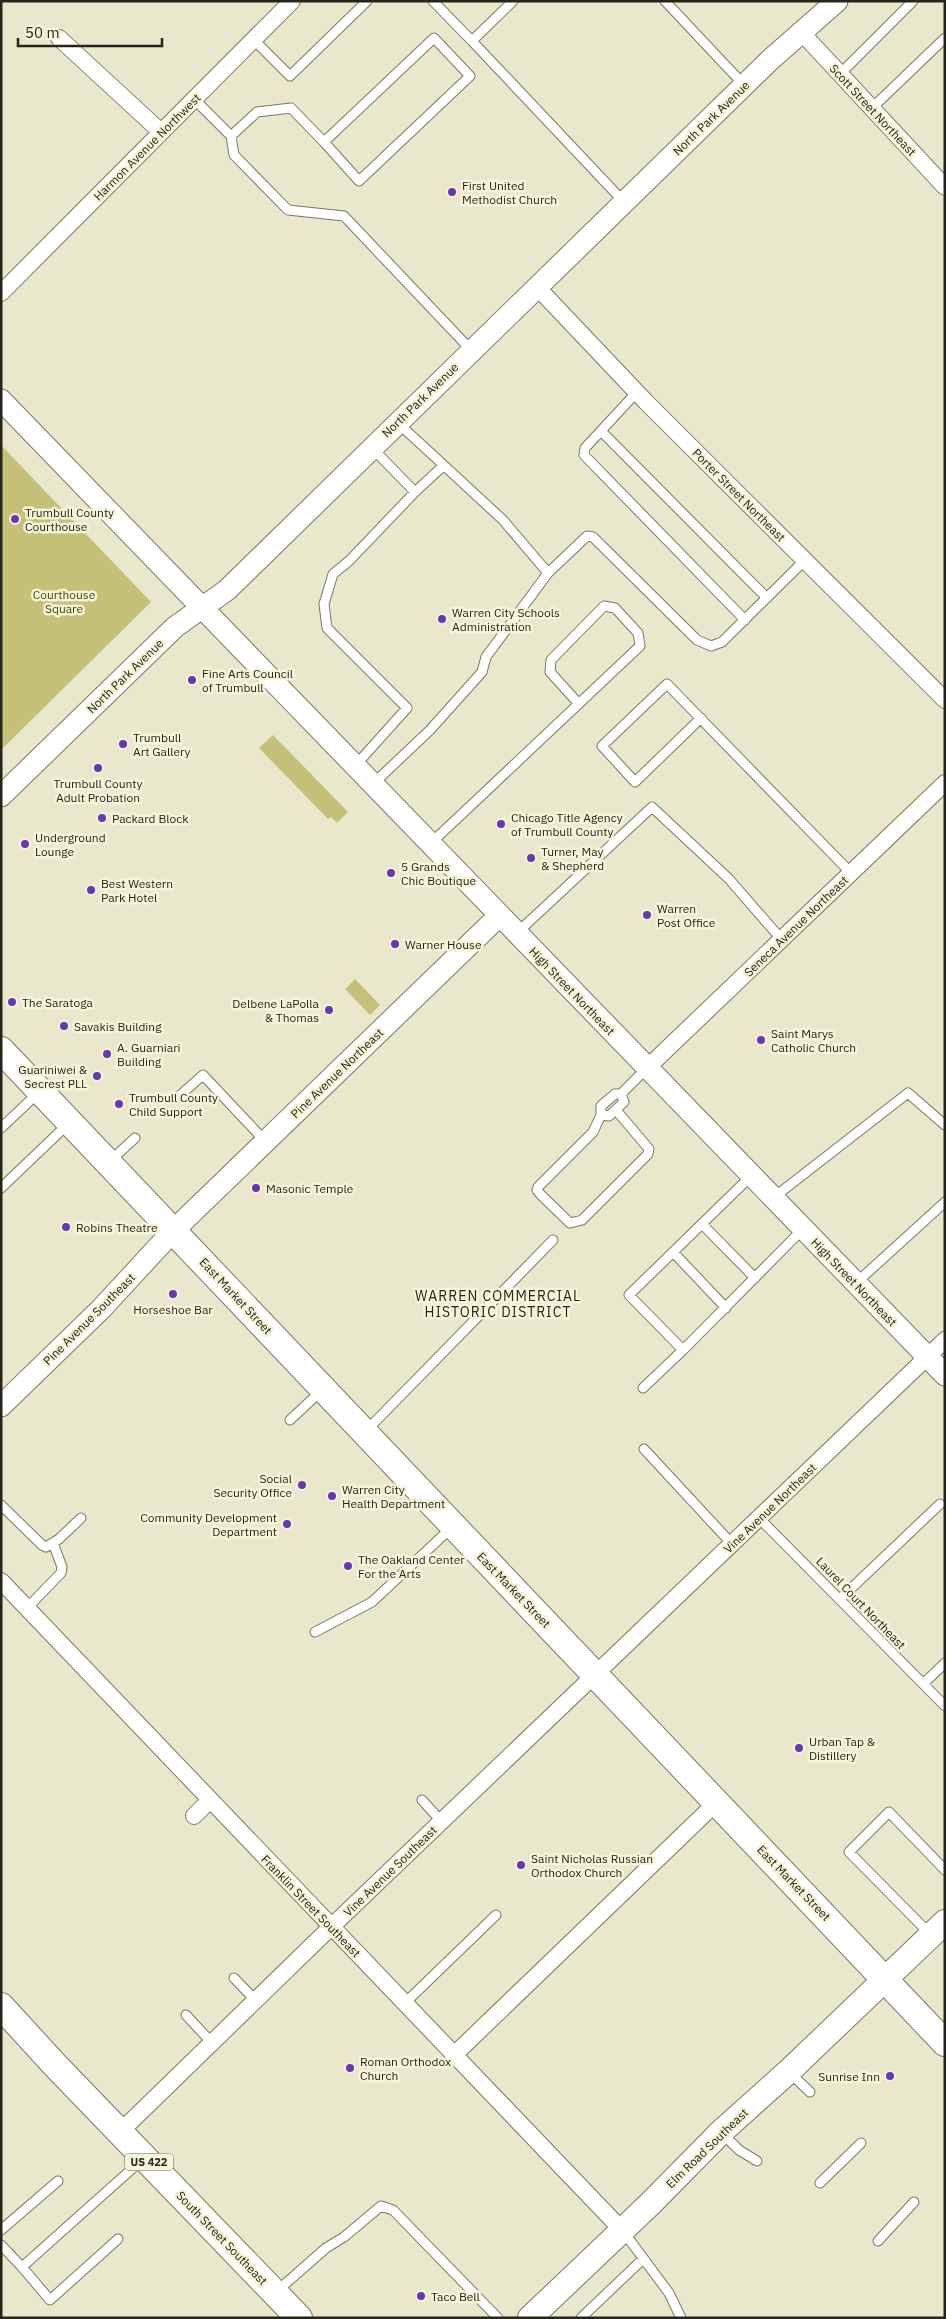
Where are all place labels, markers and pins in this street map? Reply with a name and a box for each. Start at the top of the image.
place label: First United Methodist Church [462,178,557,207]
marker: First United Methodist Church [446,186,458,198]
place label: Trumbull County Courthouse [25,505,114,534]
marker: Trumbull County Courthouse [9,513,21,525]
place label: Warren City Schools Administration [452,605,560,634]
marker: Warren City Schools Administration [436,613,448,625]
place label: Fine Arts Council of Trumbull [202,666,293,695]
marker: Fine Arts Council of Trumbull [186,674,198,686]
place label: Trumbull Art Gallery [133,730,191,759]
marker: Trumbull Art Gallery [117,738,129,750]
marker: Trumbull County Adult Probation [92,762,104,774]
place label: Trumbull County Adult Probation [53,776,143,805]
place label: Chicago Title Agency of Trumbull County [511,810,623,839]
place label: Packard Block [112,811,189,826]
marker: Packard Block [96,812,108,824]
marker: Chicago Title Agency of Trumbull County [495,818,507,830]
place label: Underground Lounge [35,830,106,859]
marker: Underground Lounge [19,838,31,850]
place label: Turner, May & Shepherd [541,844,604,873]
marker: Turner, May & Shepherd [525,852,537,864]
place label: 5 Grands Chic Boutique [401,859,476,888]
marker: 5 Grands Chic Boutique [385,867,397,879]
place label: Best Western Park Hotel [101,876,173,905]
marker: Best Western Park Hotel [85,884,97,896]
place label: Warren Post Office [657,901,716,930]
marker: Warren Post Office [641,909,653,921]
place label: Warner House [405,937,482,952]
marker: Warner House [389,938,401,950]
place label: The Saratoga [22,995,93,1010]
marker: The Saratoga [6,996,18,1008]
place label: Delbene LaPolla & Thomas [232,996,320,1025]
marker: Delbene LaPolla & Thomas [323,1004,335,1016]
place label: Savakis Building [74,1019,162,1034]
marker: Savakis Building [58,1020,70,1032]
place label: Saint Marys Catholic Church [771,1026,856,1055]
marker: Saint Marys Catholic Church [755,1034,767,1046]
place label: A. Guarniari Building [117,1040,181,1069]
marker: A. Guarniari Building [101,1048,113,1060]
place label: Guariniwei & Secrest PLL [18,1062,88,1091]
marker: Guariniwei & Secrest PLL [91,1070,103,1082]
place label: Trumbull County Child Support [129,1090,218,1119]
marker: Trumbull County Child Support [113,1098,125,1110]
place label: Masonic Temple [266,1181,354,1196]
marker: Masonic Temple [250,1182,262,1194]
place label: Robins Theatre [76,1220,158,1235]
marker: Robins Theatre [60,1221,72,1233]
marker: Horseshoe Bar [167,1288,179,1300]
place label: Horseshoe Bar [133,1302,213,1317]
place label: Social Security Office [213,1471,292,1500]
marker: Social Security Office [296,1479,308,1491]
place label: Warren City Health Department [342,1482,445,1511]
marker: Warren City Health Department [326,1490,338,1502]
place label: Community Development Department [140,1510,277,1539]
marker: Community Development Department [281,1518,293,1530]
place label: The Oakland Center For the Arts [358,1552,465,1581]
marker: The Oakland Center For the Arts [342,1560,354,1572]
place label: Urban Tap & Distillery [809,1734,876,1763]
marker: Urban Tap & Distillery [793,1742,805,1754]
place label: Saint Nicholas Russian Orthodox Church [531,1851,653,1880]
marker: Saint Nicholas Russian Orthodox Church [515,1859,527,1871]
place label: Roman Orthodox Church [360,2054,451,2083]
marker: Roman Orthodox Church [344,2062,356,2074]
place label: Sunrise Inn [818,2069,880,2084]
marker: Sunrise Inn [884,2070,896,2082]
place label: Taco Bell [431,2289,480,2304]
marker: Taco Bell [415,2290,427,2302]

